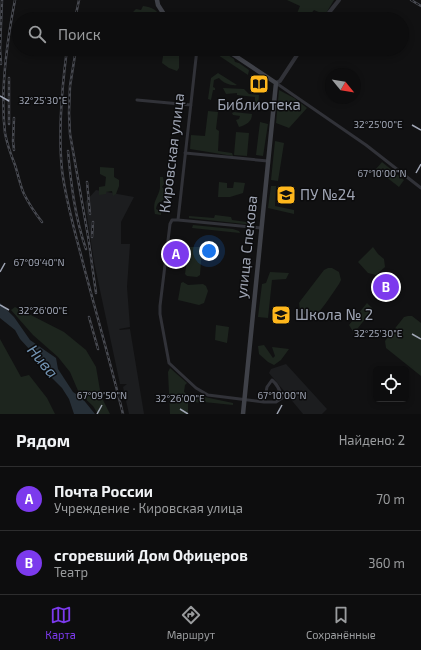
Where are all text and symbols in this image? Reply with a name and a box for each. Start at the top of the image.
search box [12,12,409,56]
icon: search [26,23,48,45]
text: Поиск [58,25,101,43]
north arrow [325,68,361,104]
library icon: Библиотека [248,73,270,95]
street label: Кировская улица [155,92,188,214]
text: 32°25'30"E [19,94,68,106]
place label: Библиотека [217,95,301,113]
text: 32°25'00"E [353,118,403,130]
text: 67°10'00"N [357,167,407,179]
school or university icon: ПУ №24 [275,184,297,206]
place label: ПУ №24 [300,185,356,203]
street label: улица Спекова [232,194,261,299]
pin: A [163,239,189,269]
your location [199,241,219,261]
text: 67°09'40"N [14,256,64,268]
pin: B [373,272,399,302]
text: 32°26'00"E [18,304,68,316]
school or university icon: Школа № 2 [270,304,292,326]
place label: Школа № 2 [295,305,373,323]
text: 32°25'30"E [354,327,403,339]
water label: Нива [24,340,63,381]
map controls [373,366,409,402]
button: locate [373,366,409,402]
text: 67°09'50"N [77,389,127,401]
text: 67°10'00"N [257,389,307,401]
text: 32°26'00"E [155,392,205,404]
text: Рядом [16,430,70,450]
text: Найдено: 2 [339,432,405,448]
text: Почта России [54,482,153,500]
text: A [25,491,33,507]
text: 70 m [376,491,405,507]
text: Учреждение · Кировская улица [54,500,243,516]
text: сгоревший Дом Офицеров [54,546,248,564]
text: B [25,555,33,571]
text: 360 m [368,555,405,571]
text: Театр [54,564,88,580]
tab: Карта [45,604,76,641]
tab: Маршрут [167,604,215,641]
tab: Сохранённые [306,604,376,641]

